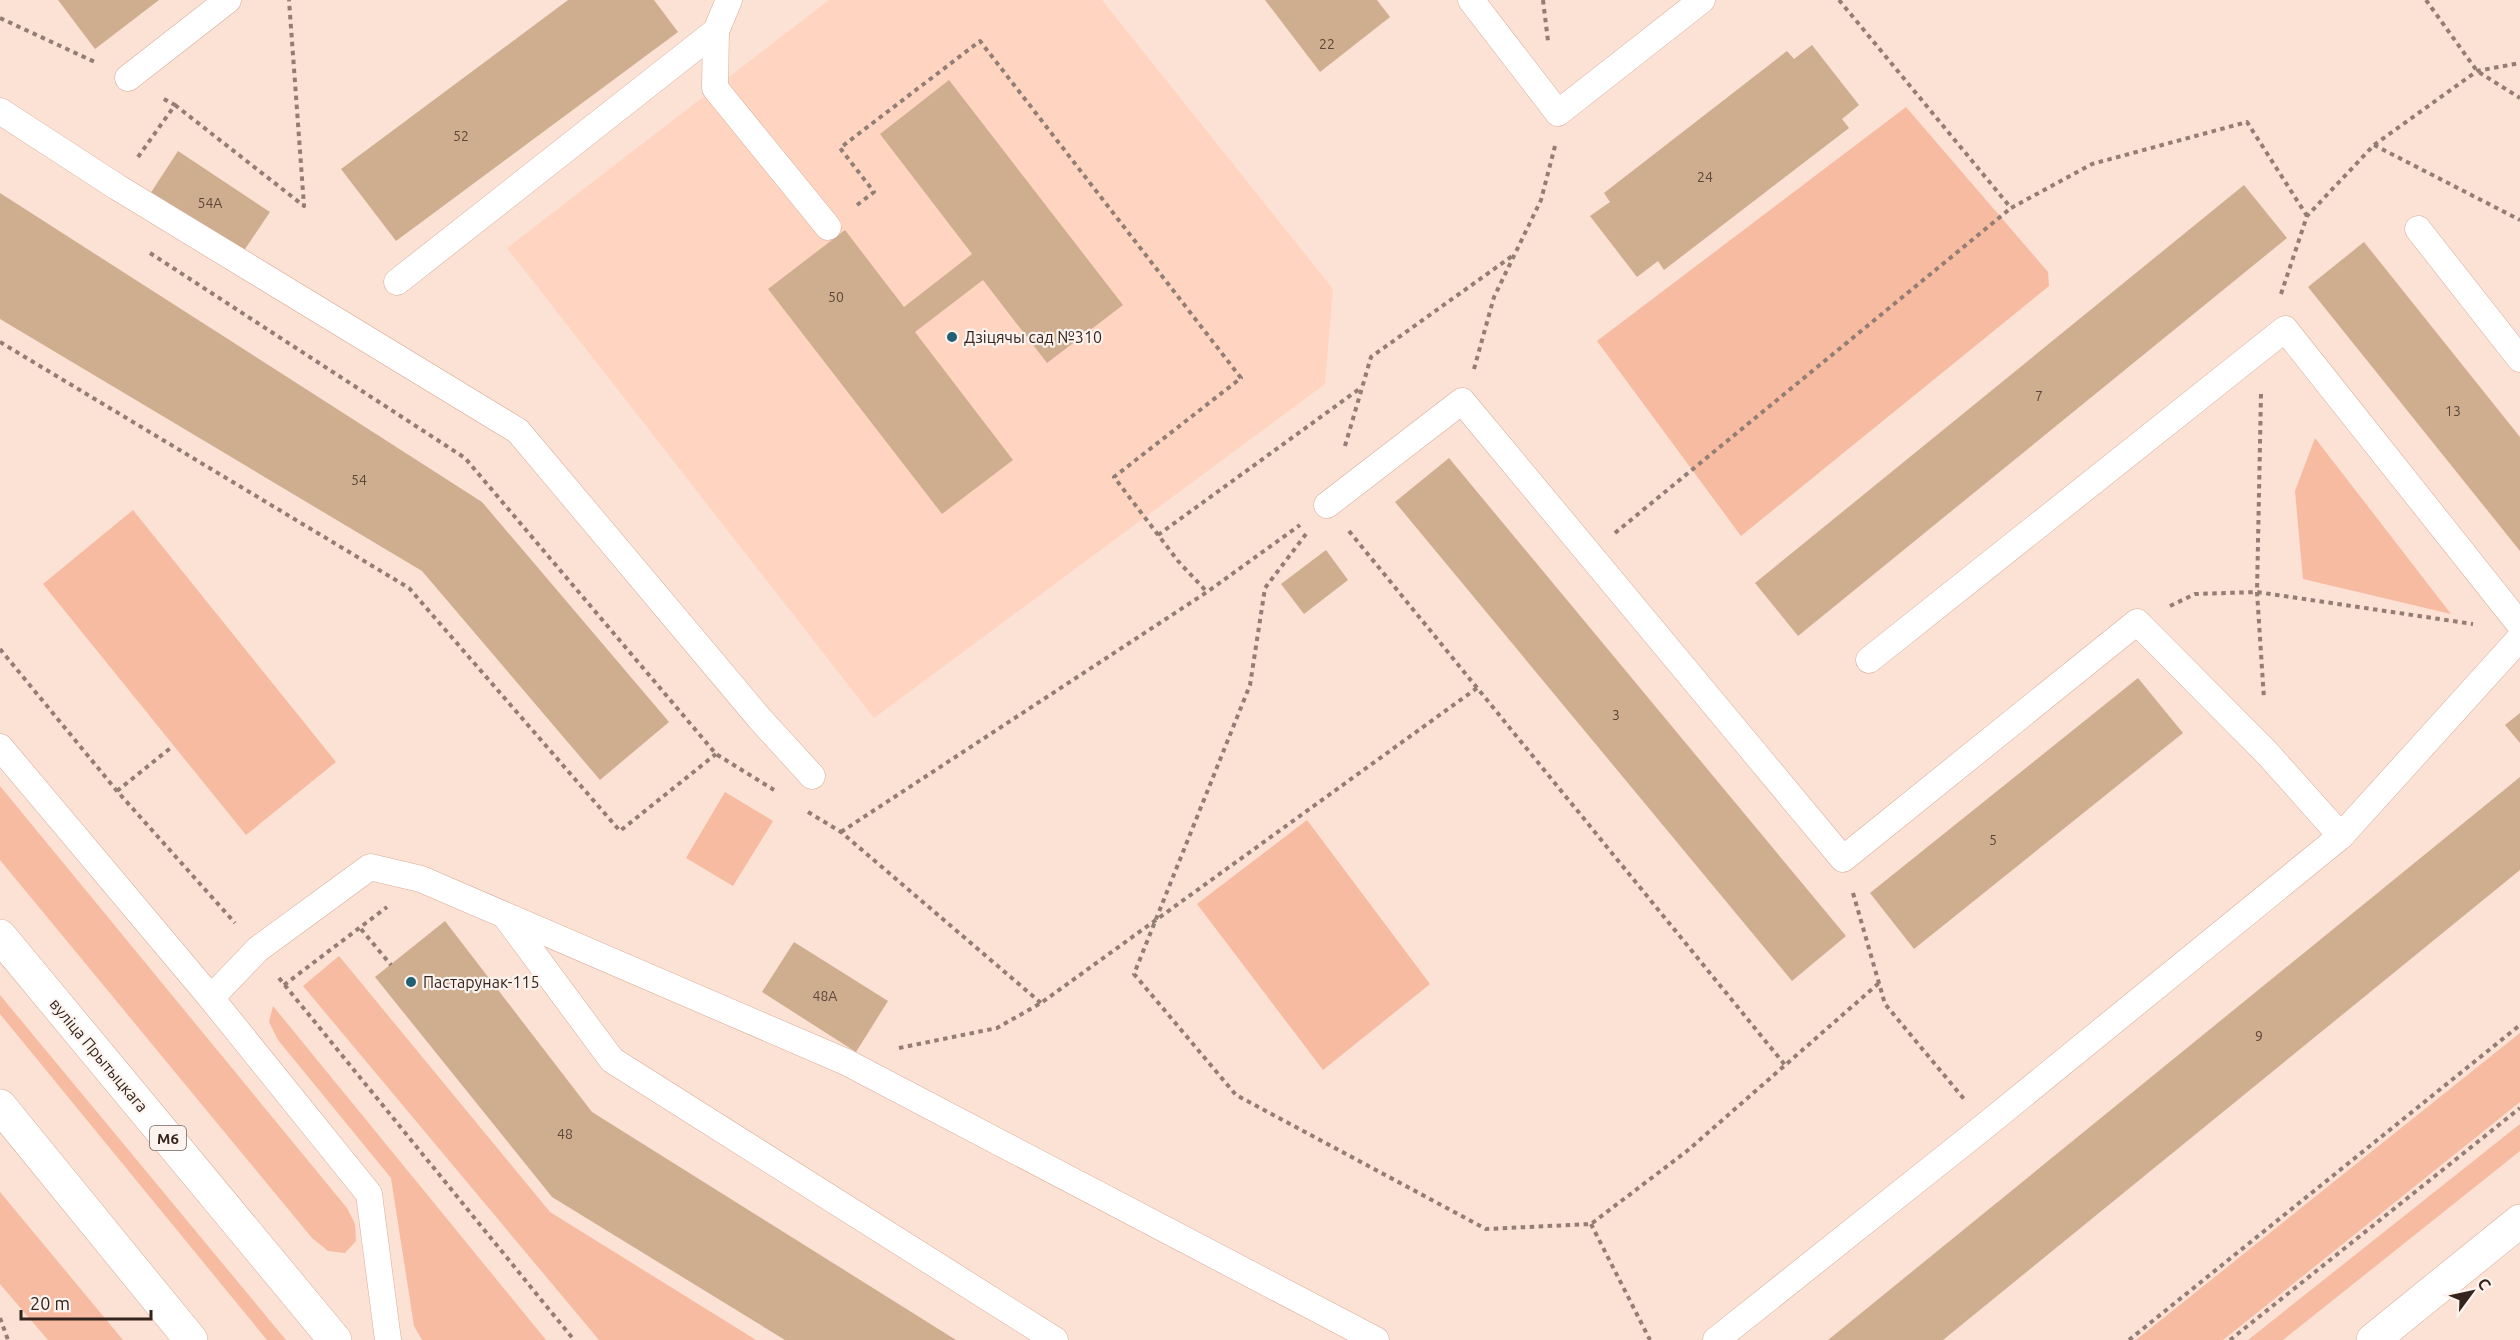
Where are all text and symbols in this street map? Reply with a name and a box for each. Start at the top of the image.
house number: 22 [1319,36,1335,52]
house number: 52 [453,128,469,144]
house number: 24 [1697,169,1713,185]
house number: 54А [198,195,222,211]
house number: 50 [828,289,844,305]
place label: Дзіцячы сад №310 [964,328,1102,346]
marker: Дзіцячы сад №310 [945,330,959,344]
house number: 7 [2035,388,2043,404]
house number: 13 [2445,403,2461,419]
house number: 54 [351,472,367,488]
house number: 3 [1612,707,1620,723]
house number: 5 [1989,832,1997,848]
place label: Пастарунак-115 [423,973,540,991]
marker: Пастарунак-115 [404,975,418,989]
house number: 48А [813,988,837,1004]
street label: вуліца Прытыцкага [46,995,152,1115]
house number: 9 [2255,1028,2263,1044]
road number: М6 [150,1126,186,1150]
house number: 48 [557,1126,573,1142]
north arrow [2442,1262,2502,1322]
text: С [2474,1275,2495,1293]
scale bar [21,1283,152,1321]
text: 20 m [30,1293,70,1313]

